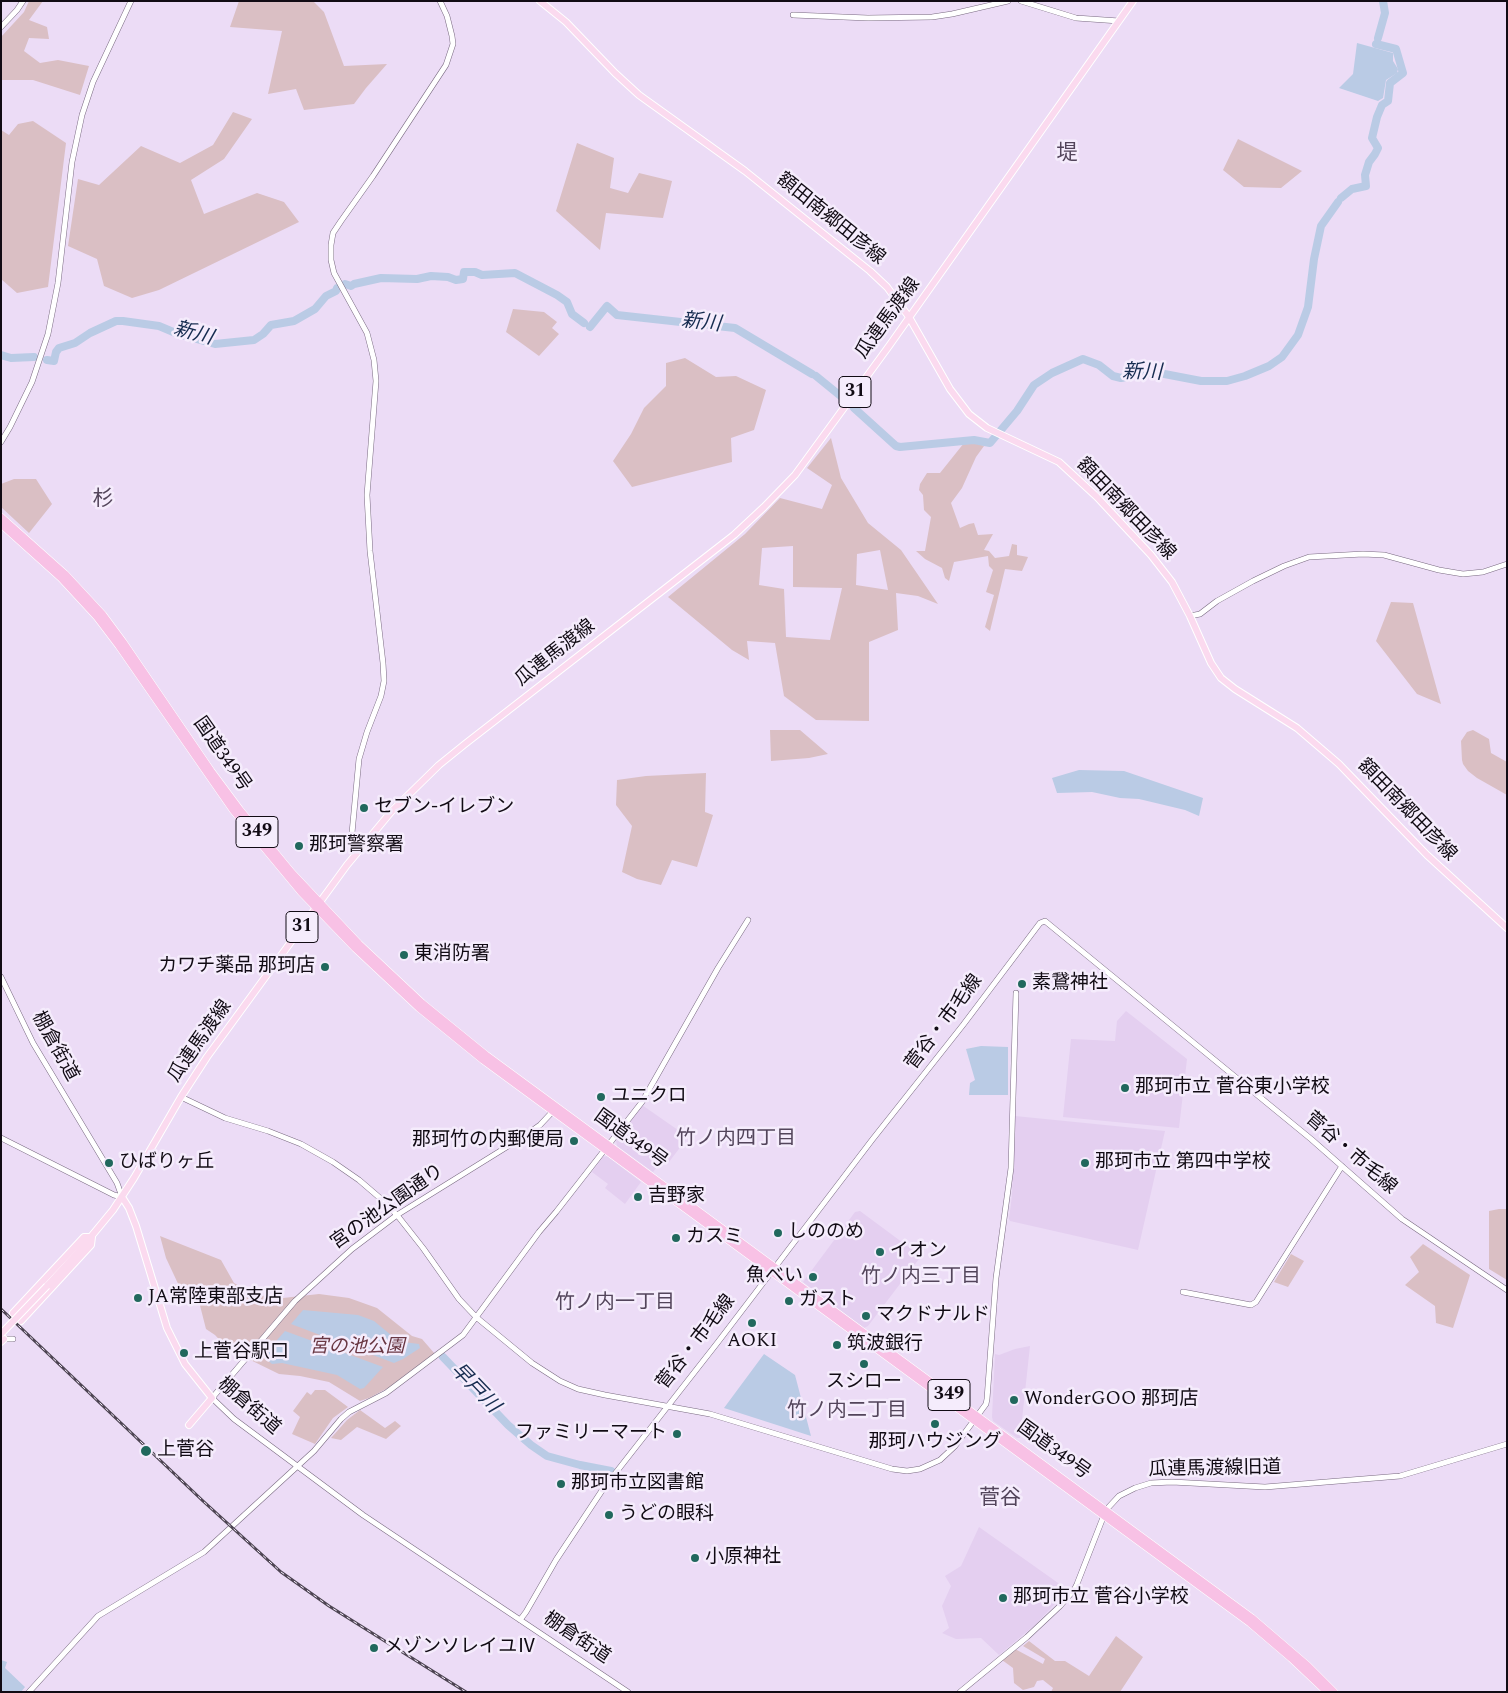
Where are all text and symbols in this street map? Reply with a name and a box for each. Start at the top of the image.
district label: 堤 [1057,142,1077,168]
street label: 額田南郷田彦線 [771,169,889,271]
street label: 瓜連馬渡線 [852,274,926,364]
water label: 新川 [680,310,722,338]
water label: 新川 [171,318,215,352]
water label: 新川 [1122,362,1162,386]
road number: 31 [839,377,871,408]
street label: 額田南郷田彦線 [1071,454,1179,566]
district label: 杉 [93,488,113,514]
street label: 瓜連馬渡線 [512,616,600,692]
street label: 国道349号 [187,713,255,797]
street label: 額田南郷田彦線 [1352,755,1460,867]
place label: セブン-イレブン [374,797,514,819]
marker: セブン-イレブン [358,802,370,814]
road number: 349 [236,816,278,848]
place label: 那珂警察署 [309,835,404,857]
marker: 那珂警察署 [293,840,305,852]
road number: 31 [286,912,318,942]
place label: 東消防署 [414,944,490,966]
marker: 東消防署 [398,949,410,961]
place label: カワチ薬品 那珂店 [158,956,315,978]
marker: カワチ薬品 那珂店 [319,961,331,973]
street label: 菅谷・市毛線 [902,971,988,1075]
place label: 素鵞神社 [1032,973,1108,995]
marker: 素鵞神社 [1016,978,1028,990]
street label: 瓜連馬渡線 [164,997,238,1087]
street label: 棚倉街道 [26,1008,82,1086]
place label: 那珂市立 菅谷東小学校 [1135,1077,1330,1099]
marker: 那珂市立 菅谷東小学校 [1119,1082,1131,1094]
place label: ユニクロ [611,1086,687,1108]
marker: ユニクロ [595,1091,607,1103]
street label: 国道349号 [589,1106,671,1174]
street label: 菅谷・市毛線 [1300,1108,1400,1200]
district label: 竹ノ内四丁目 [676,1128,796,1152]
place label: 那珂竹の内郵便局 [412,1130,564,1152]
marker: 那珂竹の内郵便局 [568,1135,580,1147]
place label: ひばりヶ丘 [119,1152,214,1174]
place label: 那珂市立 第四中学校 [1095,1152,1271,1174]
marker: ひばりヶ丘 [103,1157,115,1169]
marker: 那珂市立 第四中学校 [1079,1157,1091,1169]
street label: 宮の池公園通り [327,1161,449,1255]
place label: 吉野家 [648,1186,705,1208]
marker: 吉野家 [632,1191,644,1203]
place label: しののめ [788,1222,864,1244]
place label: カスミ [686,1227,743,1249]
marker: しののめ [772,1227,784,1239]
marker: カスミ [670,1232,682,1244]
place label: イオン [890,1241,947,1263]
marker: イオン [874,1246,886,1258]
place label: 魚べい [746,1266,803,1288]
district label: 竹ノ内三丁目 [861,1266,981,1290]
marker: 魚べい [807,1271,819,1283]
place label: JA常陸東部支店 [148,1287,283,1309]
place label: ガスト [799,1290,856,1312]
street label: 菅谷・市毛線 [653,1291,741,1395]
marker: JA常陸東部支店 [132,1292,144,1304]
district label: 竹ノ内一丁目 [555,1292,675,1316]
marker: ガスト [783,1295,795,1307]
place label: マクドナルド [876,1305,990,1327]
marker: マクドナルド [860,1310,872,1322]
marker: AOKI [746,1317,758,1329]
place label: AOKI [727,1331,777,1353]
place label: 筑波銀行 [847,1334,923,1356]
park label: 宮の池公園 [310,1337,404,1359]
marker: 筑波銀行 [831,1339,843,1351]
place label: 上菅谷駅口 [194,1342,289,1364]
marker: 上菅谷駅口 [178,1347,190,1359]
marker: スシロー [858,1358,870,1370]
water label: 早戸川 [445,1359,503,1419]
place label: スシロー [826,1372,902,1394]
street label: 棚倉街道 [212,1373,284,1441]
road number: 349 [928,1380,970,1410]
place label: WonderGOO 那珂店 [1024,1389,1198,1411]
marker: WonderGOO 那珂店 [1008,1394,1020,1406]
district label: 竹ノ内二丁目 [787,1400,907,1424]
street label: 国道349号 [1012,1417,1094,1485]
marker: 那珂ハウジング [929,1418,941,1430]
place label: ファミリーマート [515,1423,667,1445]
marker: ファミリーマート [671,1428,683,1440]
place label: 那珂ハウジング [869,1432,1001,1454]
place label: 上菅谷 [157,1440,214,1462]
marker: 上菅谷 [139,1444,153,1458]
street label: 瓜連馬渡線旧道 [1148,1457,1282,1483]
place label: 那珂市立図書館 [571,1473,704,1495]
marker: 那珂市立図書館 [555,1478,567,1490]
district label: 菅谷 [979,1487,1021,1513]
place label: うどの眼科 [619,1504,714,1526]
marker: うどの眼科 [603,1509,615,1521]
place label: 小原神社 [705,1547,781,1569]
marker: 小原神社 [689,1552,701,1564]
place label: 那珂市立 菅谷小学校 [1013,1587,1189,1609]
marker: 那珂市立 菅谷小学校 [997,1592,1009,1604]
street label: 棚倉街道 [538,1608,614,1670]
place label: メゾンソレイユⅣ [384,1637,536,1659]
marker: メゾンソレイユⅣ [368,1642,380,1654]

